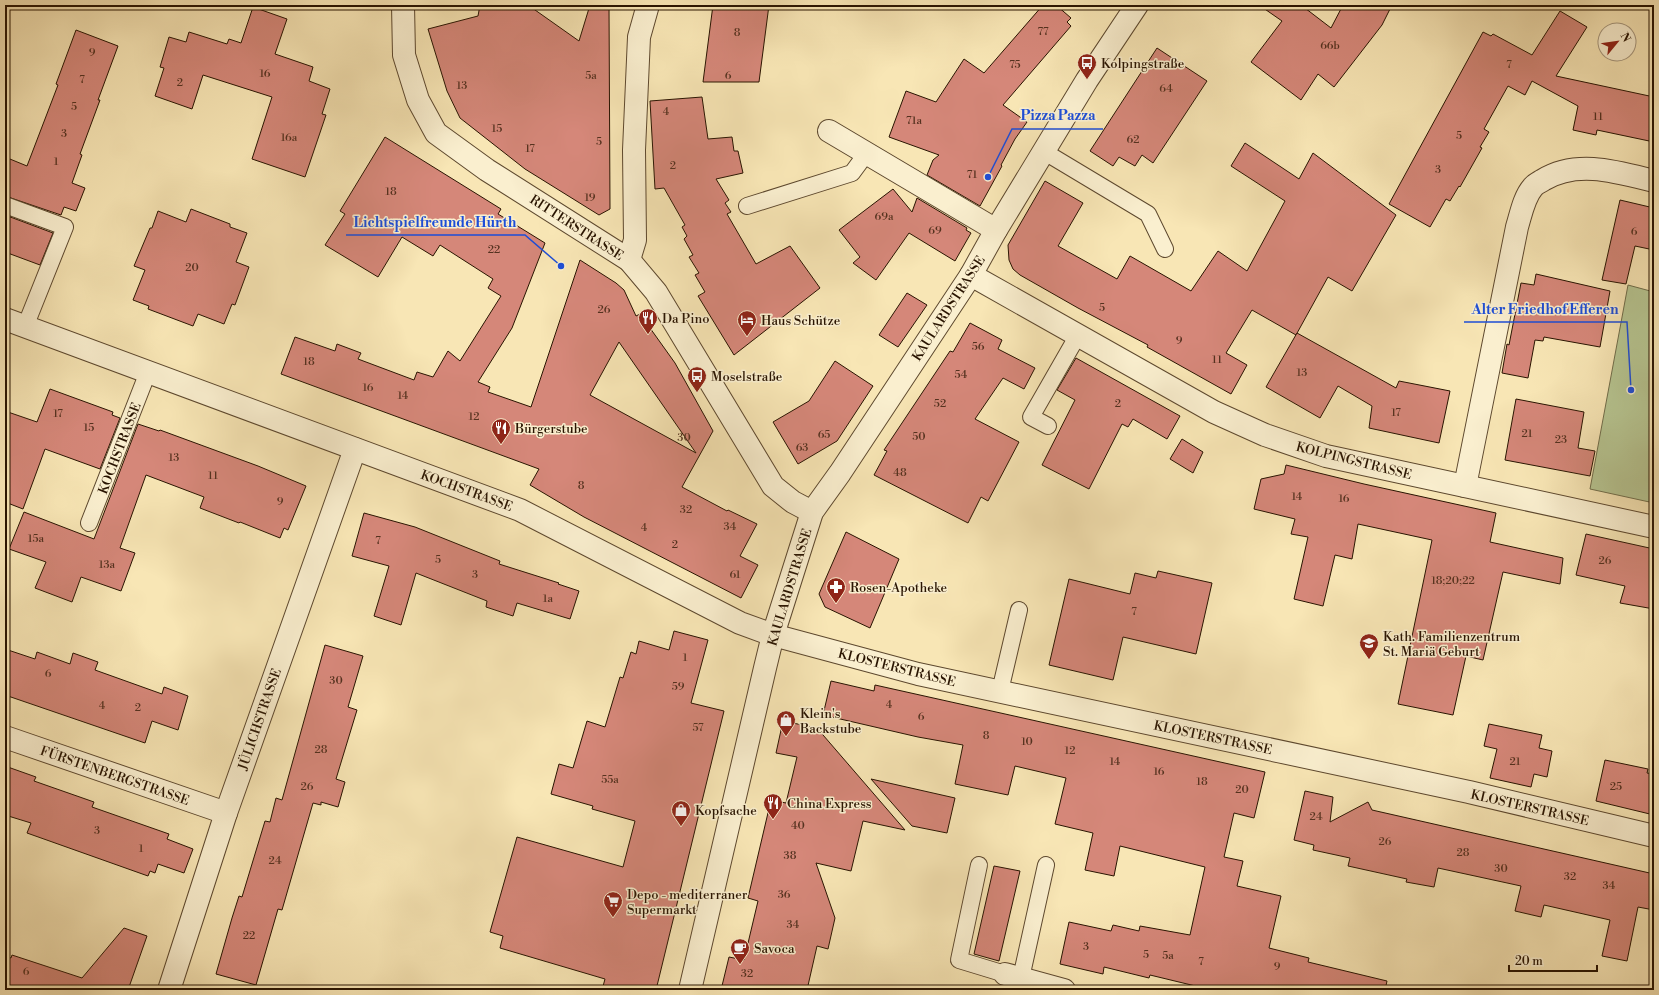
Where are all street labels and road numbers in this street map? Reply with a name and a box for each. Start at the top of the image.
street label: RITTERSTRASSE [527,192,626,264]
street label: KAULARDSTRASSE [909,253,989,364]
street label: KOCHSTRASSE [95,400,145,496]
street label: KOLPINGSTRASSE [1294,439,1413,483]
street label: KOCHSTRASSE [418,467,515,515]
street label: KAULARDSTRASSE [764,527,815,648]
street label: KLOSTERSTRASSE [836,646,957,690]
street label: JÜLICHSTRASSE [234,666,285,773]
street label: KLOSTERSTRASSE [1152,718,1274,758]
street label: FÜRSTENBERGSTRASSE [38,742,192,809]
street label: KLOSTERSTRASSE [1469,787,1590,829]

